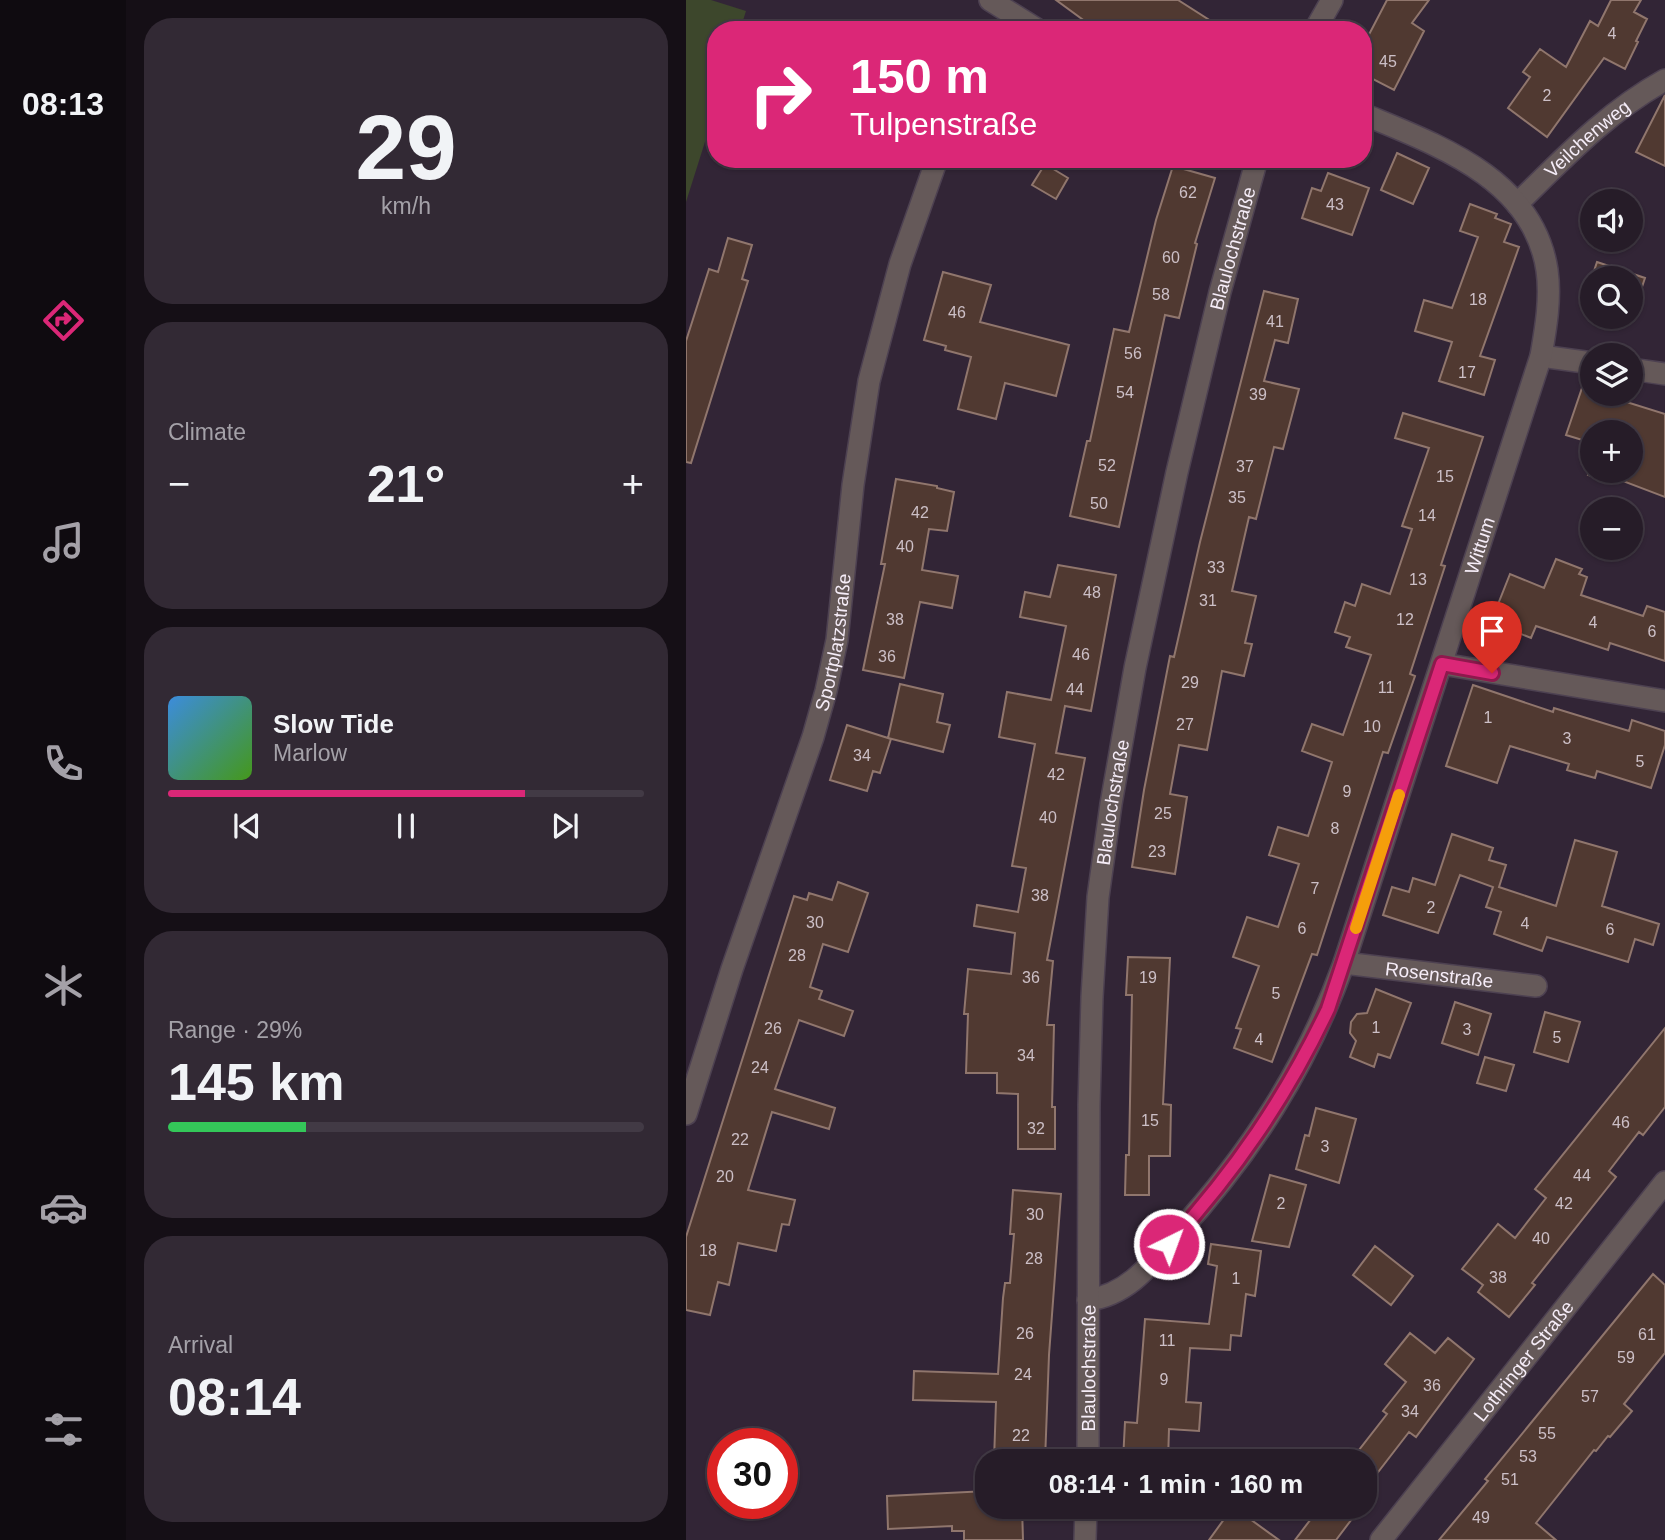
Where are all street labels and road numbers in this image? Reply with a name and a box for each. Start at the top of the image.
street label: Veilchenweg [1540,96,1634,182]
street label: Blaulochstraße [1206,185,1260,312]
street label: Wittum [1461,514,1499,577]
street label: Sportplatzstraße [811,572,855,714]
street label: Blaulochstraße [1093,738,1133,866]
street label: Rosenstraße [1384,958,1495,992]
street label: Lothringer Straße [1470,1296,1578,1425]
street label: Blaulochstraße [1078,1305,1099,1431]

